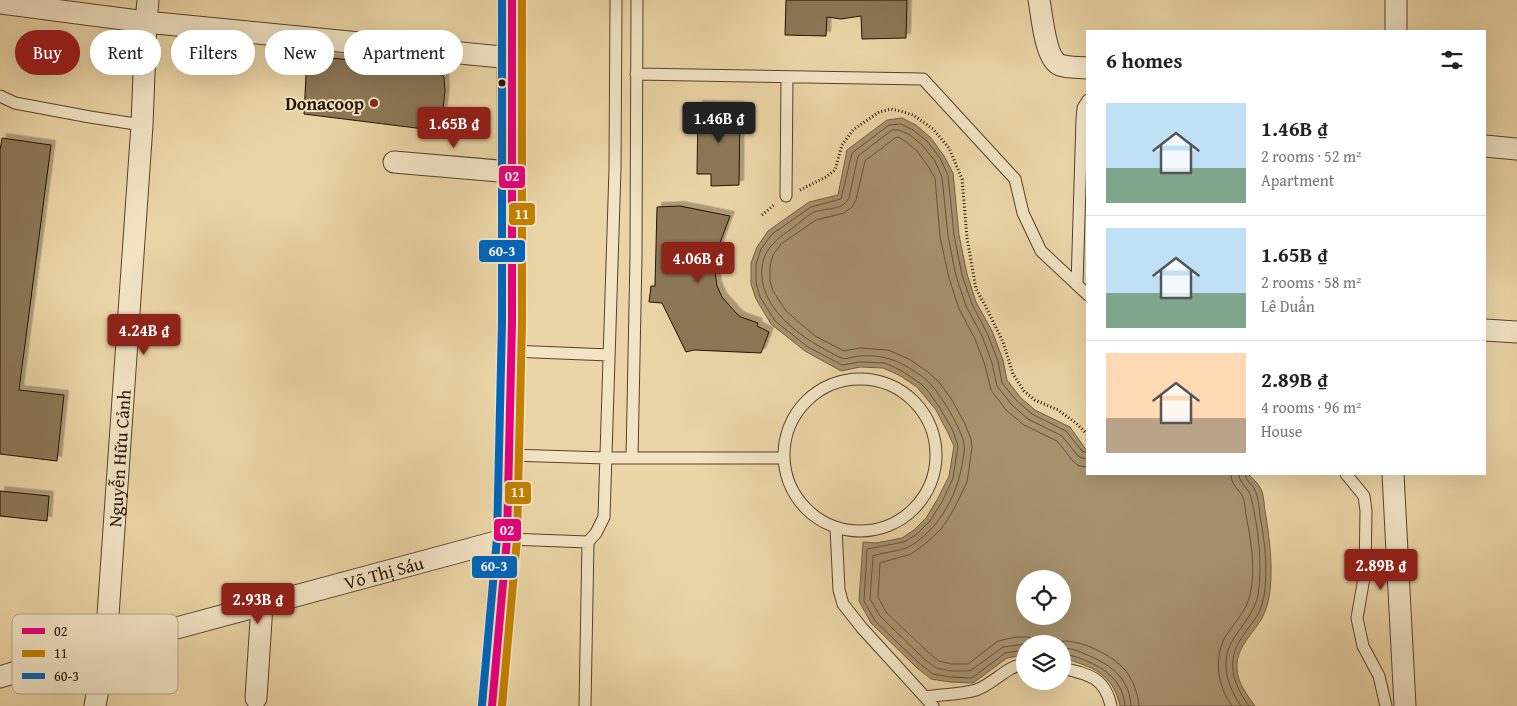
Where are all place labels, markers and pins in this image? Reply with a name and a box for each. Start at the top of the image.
unlabelled marker [497,78,507,88]
place label: Donacoop [285,90,364,117]
marker: Donacoop [368,97,380,109]
pin: 1.46B ₫ [673,102,765,144]
pin: 1.65B ₫ [408,106,500,149]
pin: 4.06B ₫ [652,242,744,284]
pin: 4.24B ₫ [98,314,190,356]
pin: 2.89B ₫ [1335,548,1427,591]
pin: 2.93B ₫ [212,582,304,625]

